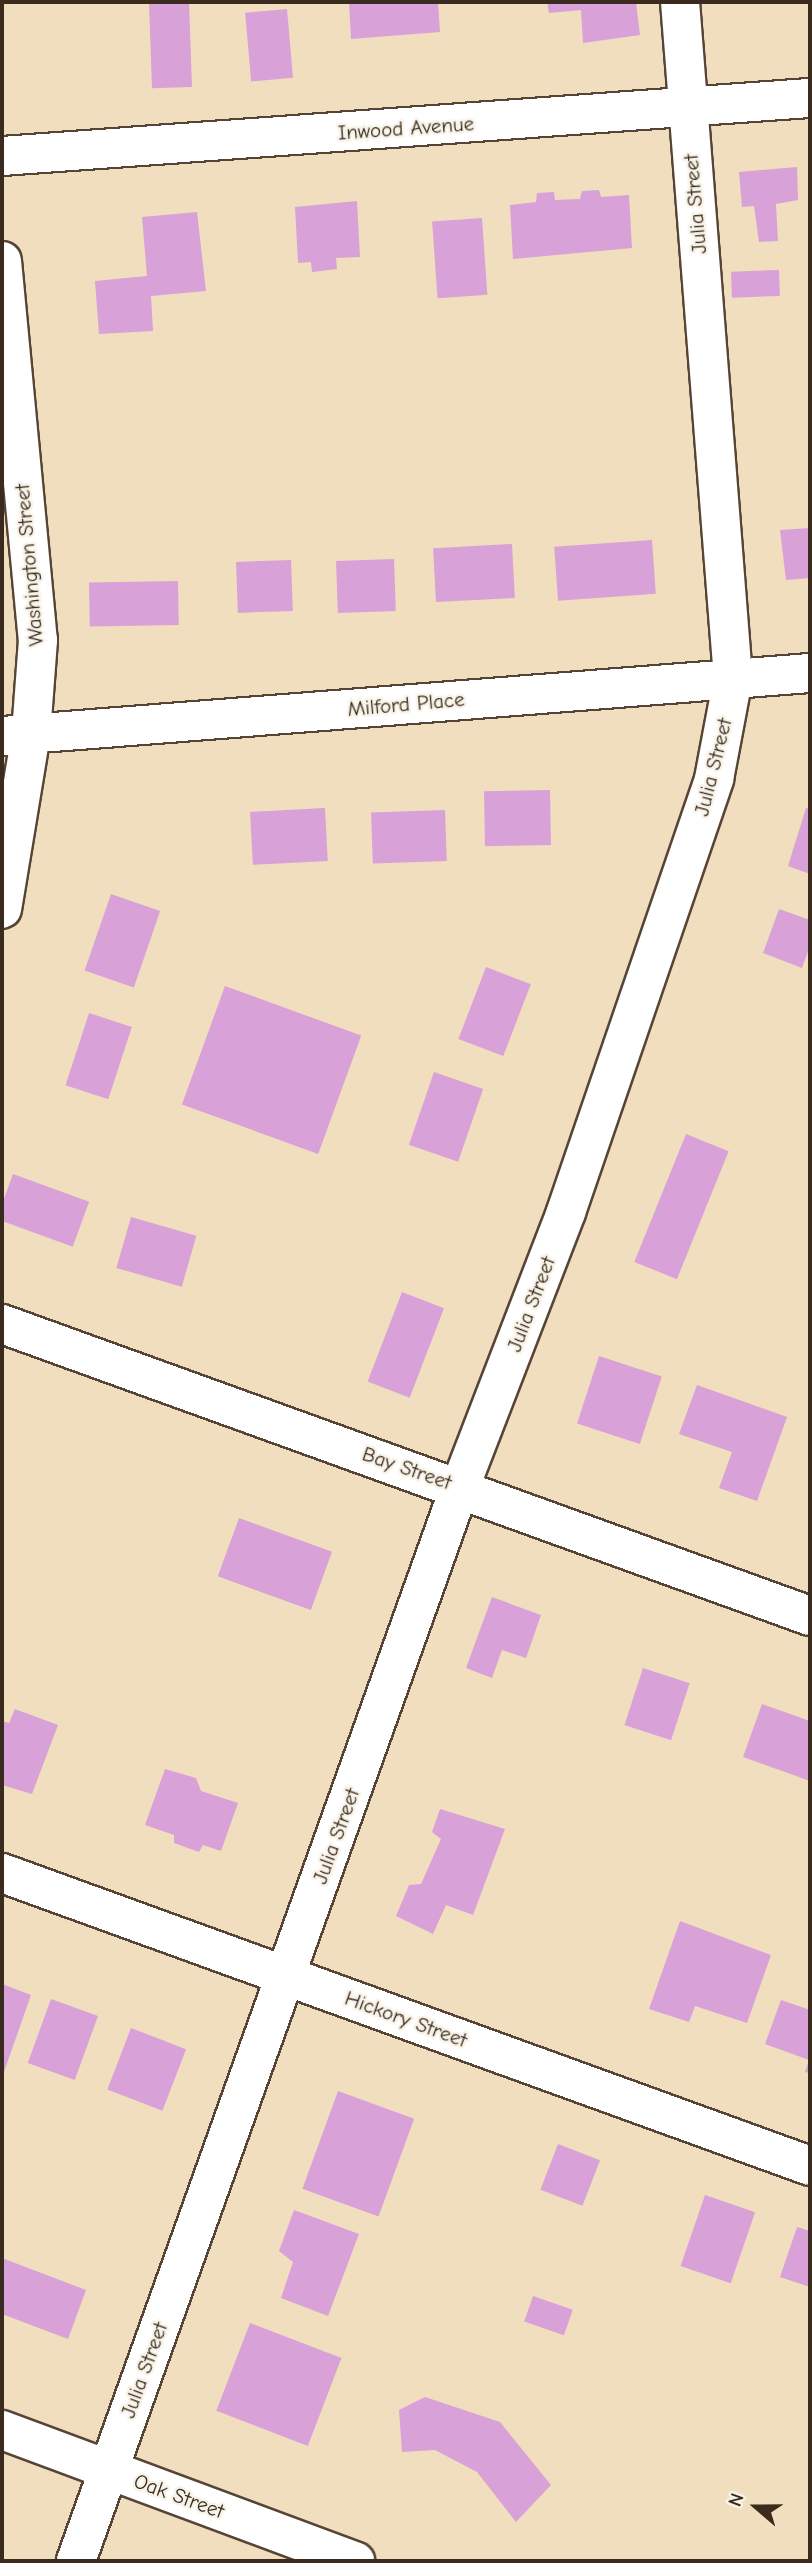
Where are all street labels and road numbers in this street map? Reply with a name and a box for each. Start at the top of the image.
street label: Inwood Avenue [337,111,475,145]
street label: Julia Street [678,153,712,255]
street label: Washington Street [9,483,49,647]
street label: Milford Place [347,686,465,722]
street label: Julia Street [689,715,737,819]
street label: Julia Street [501,1253,561,1355]
street label: Bay Street [359,1441,455,1495]
street label: Julia Street [307,1785,365,1887]
street label: Hickory Street [341,1985,471,2053]
street label: Julia Street [115,2319,173,2421]
street label: Oak Street [130,2468,228,2524]

